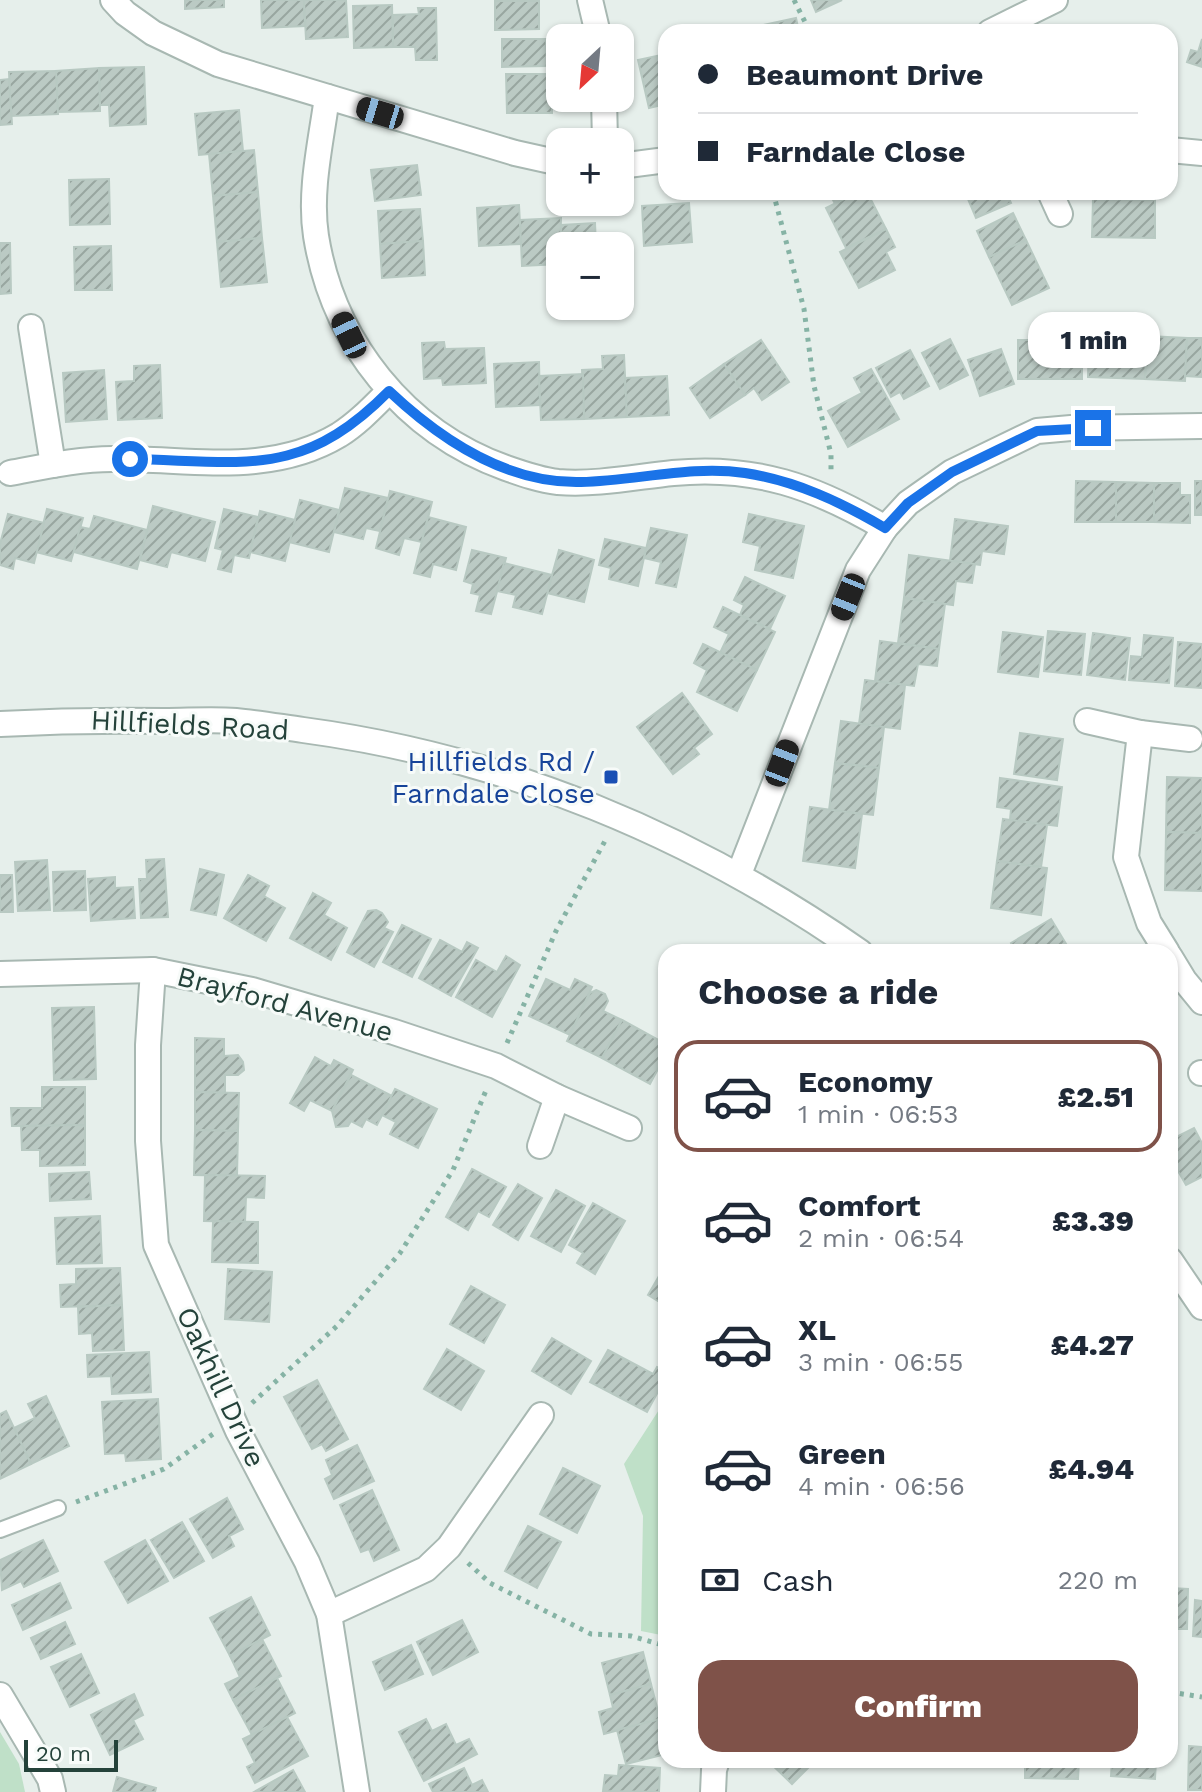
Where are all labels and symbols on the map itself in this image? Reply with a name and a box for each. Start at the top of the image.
north arrow [546,24,634,112]
car [354,95,406,131]
car [328,308,370,362]
callout: 1 min [1027,312,1159,368]
route end [1075,410,1111,446]
route start [112,441,148,477]
car [828,570,868,624]
street label: Hillfields Road [90,703,290,747]
car [762,736,802,790]
place label: Hillfields Rd / Farndale Close [392,745,595,810]
marker: Hillfields Rd / Farndale Close [602,768,620,786]
street label: Brayford Avenue [173,959,397,1049]
street label: Oakhill Drive [170,1302,272,1472]
scale bar [24,1736,118,1772]

